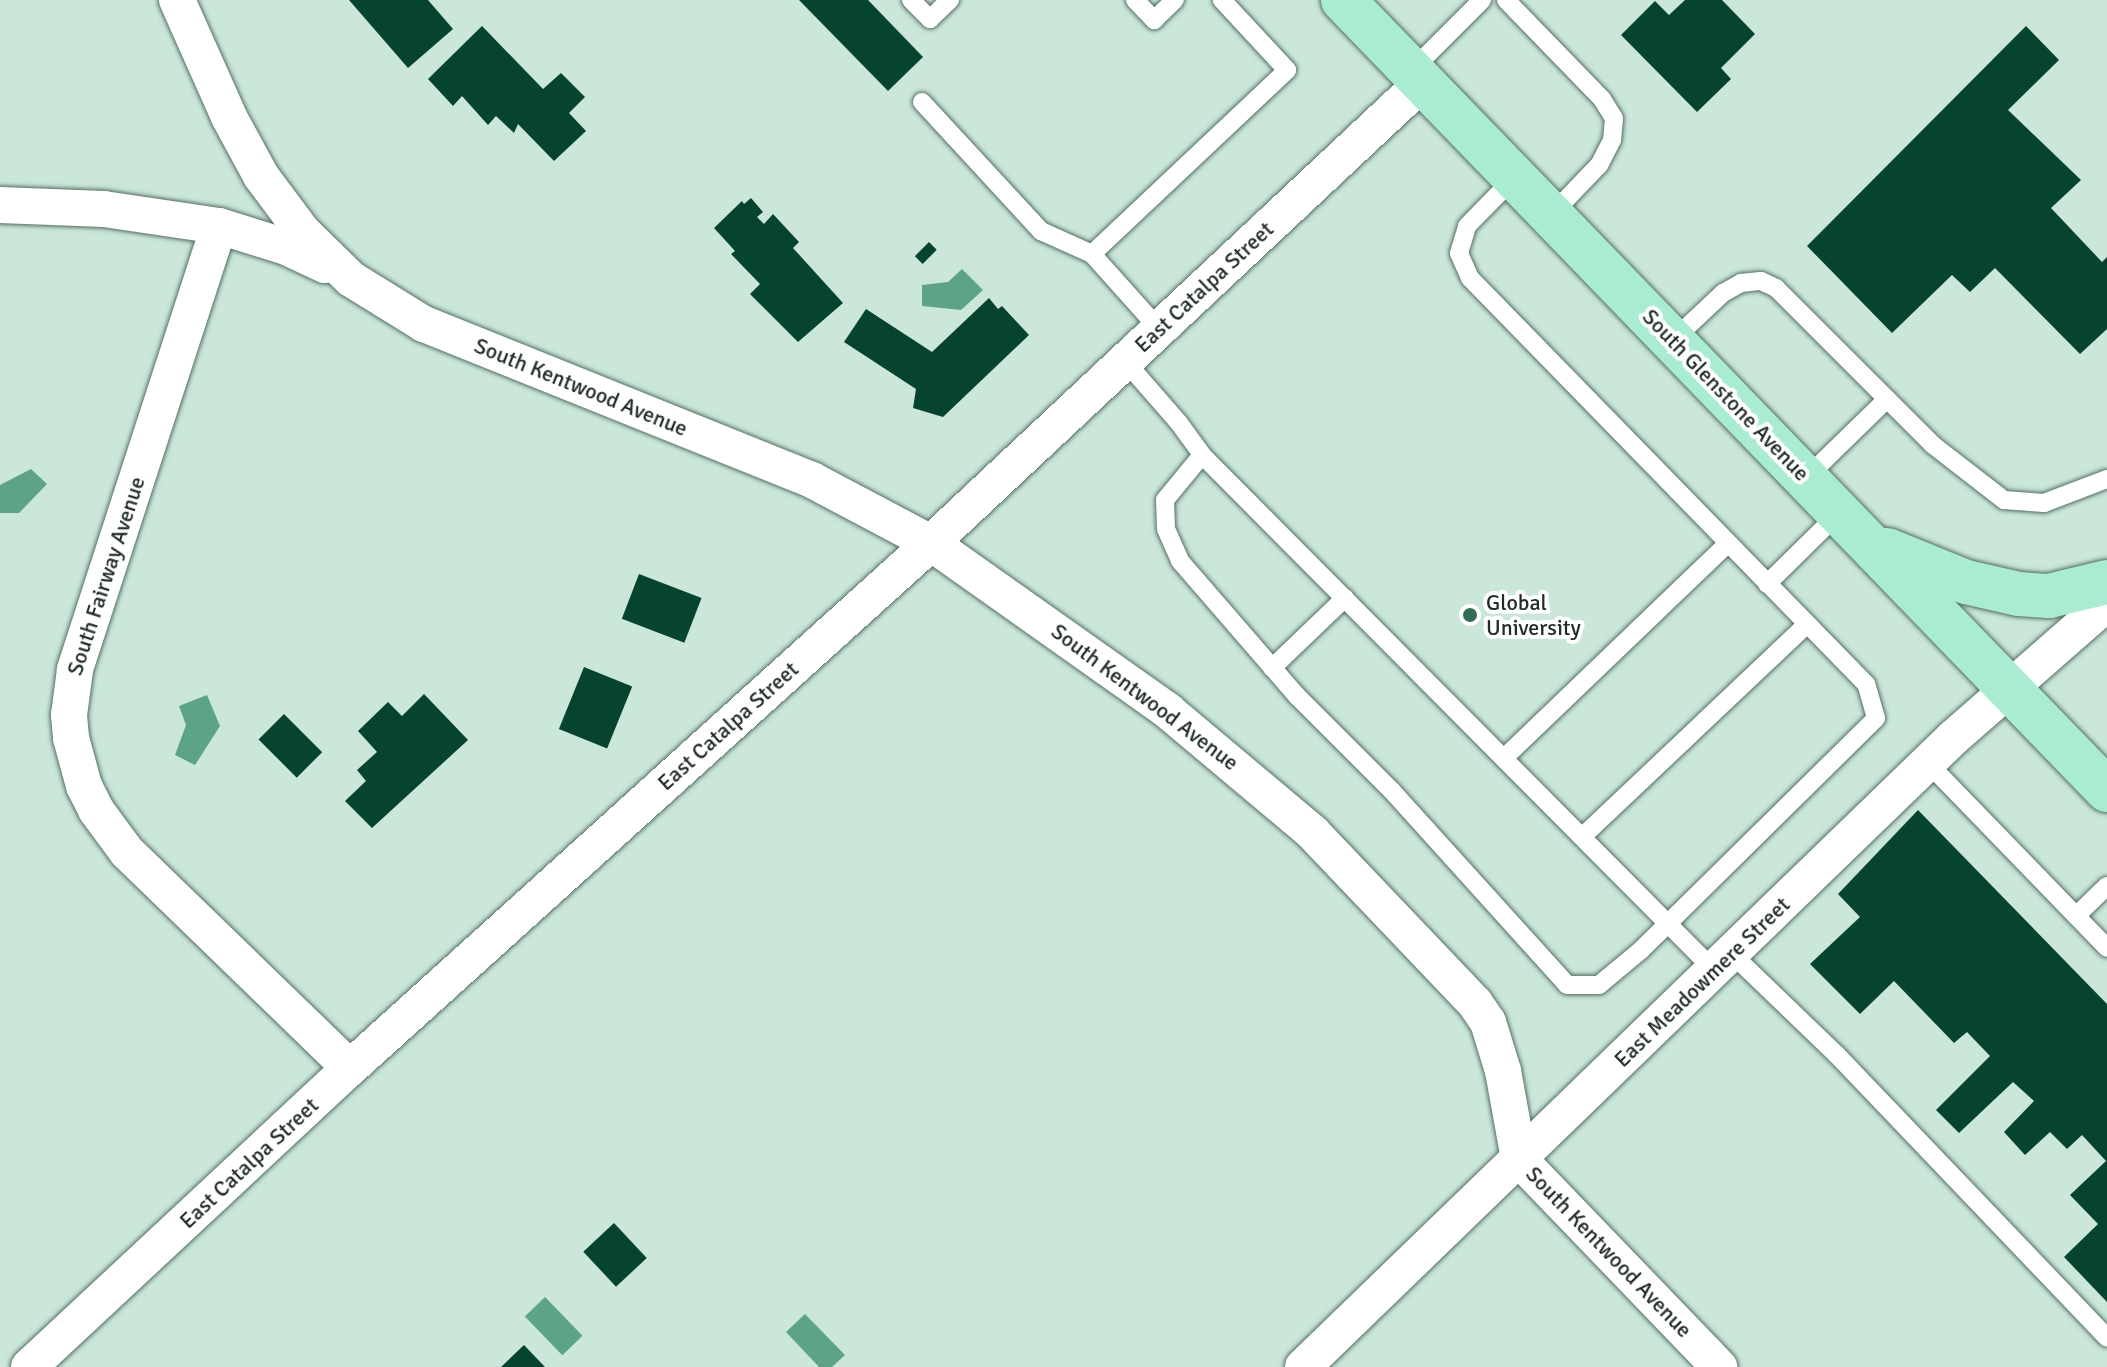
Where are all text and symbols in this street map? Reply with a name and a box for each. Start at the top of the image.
street label: East Catalpa Street [1129,216,1279,358]
street label: South Glenstone Avenue [1637,304,1815,486]
street label: South Kentwood Avenue [471,332,691,442]
street label: South Fairway Avenue [61,473,151,679]
place label: Global University [1486,589,1581,640]
marker: Global University [1461,606,1479,624]
street label: South Kentwood Avenue [1046,618,1244,776]
street label: East Catalpa Street [652,656,804,796]
street label: East Meadowmere Street [1609,891,1795,1073]
street label: East Catalpa Street [174,1092,324,1234]
street label: South Kentwood Avenue [1520,1161,1698,1343]

